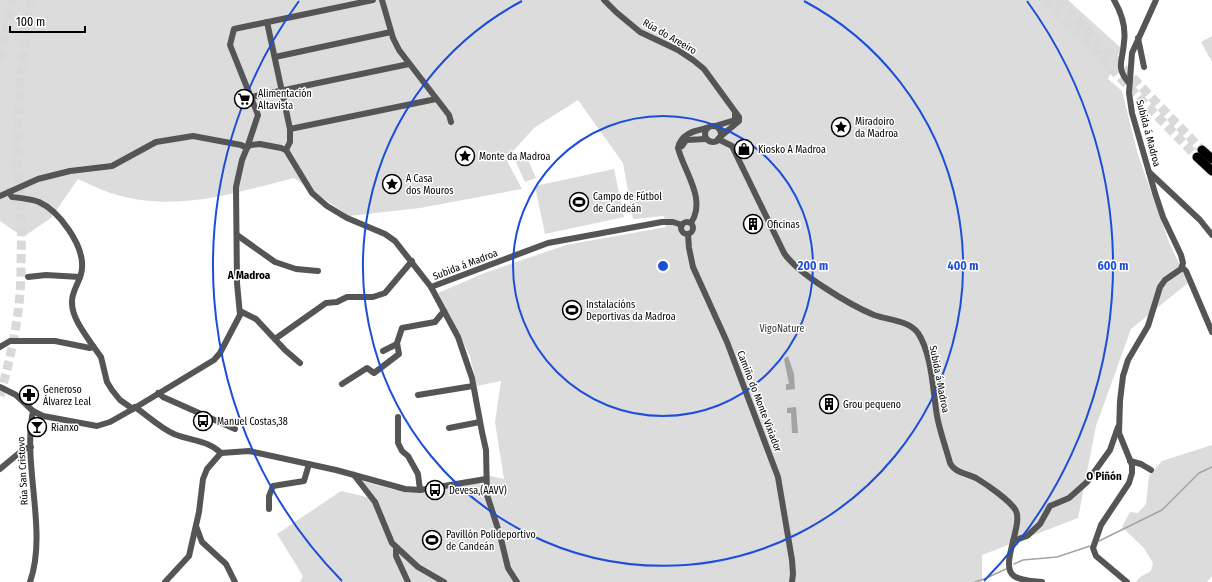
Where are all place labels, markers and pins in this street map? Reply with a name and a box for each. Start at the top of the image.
supermarket icon: Alimentación Altavista [233,88,255,110]
place label: Alimentación Altavista [258,88,312,112]
place icon: Miradoiro da Madroa [830,116,852,138]
place label: Miradoiro da Madroa [855,116,898,140]
shop icon: Kiosko A Madroa [733,138,755,160]
place label: Kiosko A Madroa [758,144,826,156]
place icon: Monte da Madroa [454,145,476,167]
place label: Monte da Madroa [479,151,550,163]
place icon: A Casa dos Mouros [381,173,403,195]
place label: A Casa dos Mouros [406,173,454,197]
place label: Campo de Fútbol de Candeán [593,190,662,215]
sports icon: Campo de Fútbol de Candeán [568,191,590,213]
building icon: Oficinas [742,213,764,235]
place label: Oficinas [767,219,800,231]
centre of rings [656,259,670,273]
sports icon: Instalacións Deportivas da Madroa [561,299,583,321]
place label: Instalacións Deportivas da Madroa [586,299,676,323]
pharmacy icon: Generoso Álvarez Leal [18,384,40,406]
place label: Generoso Álvarez Leal [43,384,91,408]
building icon: Grou pequeno [818,393,840,415]
place label: Grou pequeno [843,399,901,411]
bus stop icon: Manuel Costas,38 [192,410,214,432]
bar icon: Rianxo [26,416,48,438]
place label: Manuel Costas,38 [217,416,288,428]
place label: Rianxo [51,422,79,434]
bus stop icon: Devesa,(AAVV) [424,479,446,501]
place label: Devesa,(AAVV) [449,484,507,497]
sports icon: Pavillón Polideportivo de Candeán [421,529,443,551]
place label: Pavillón Polideportivo de Candeán [446,529,536,553]

